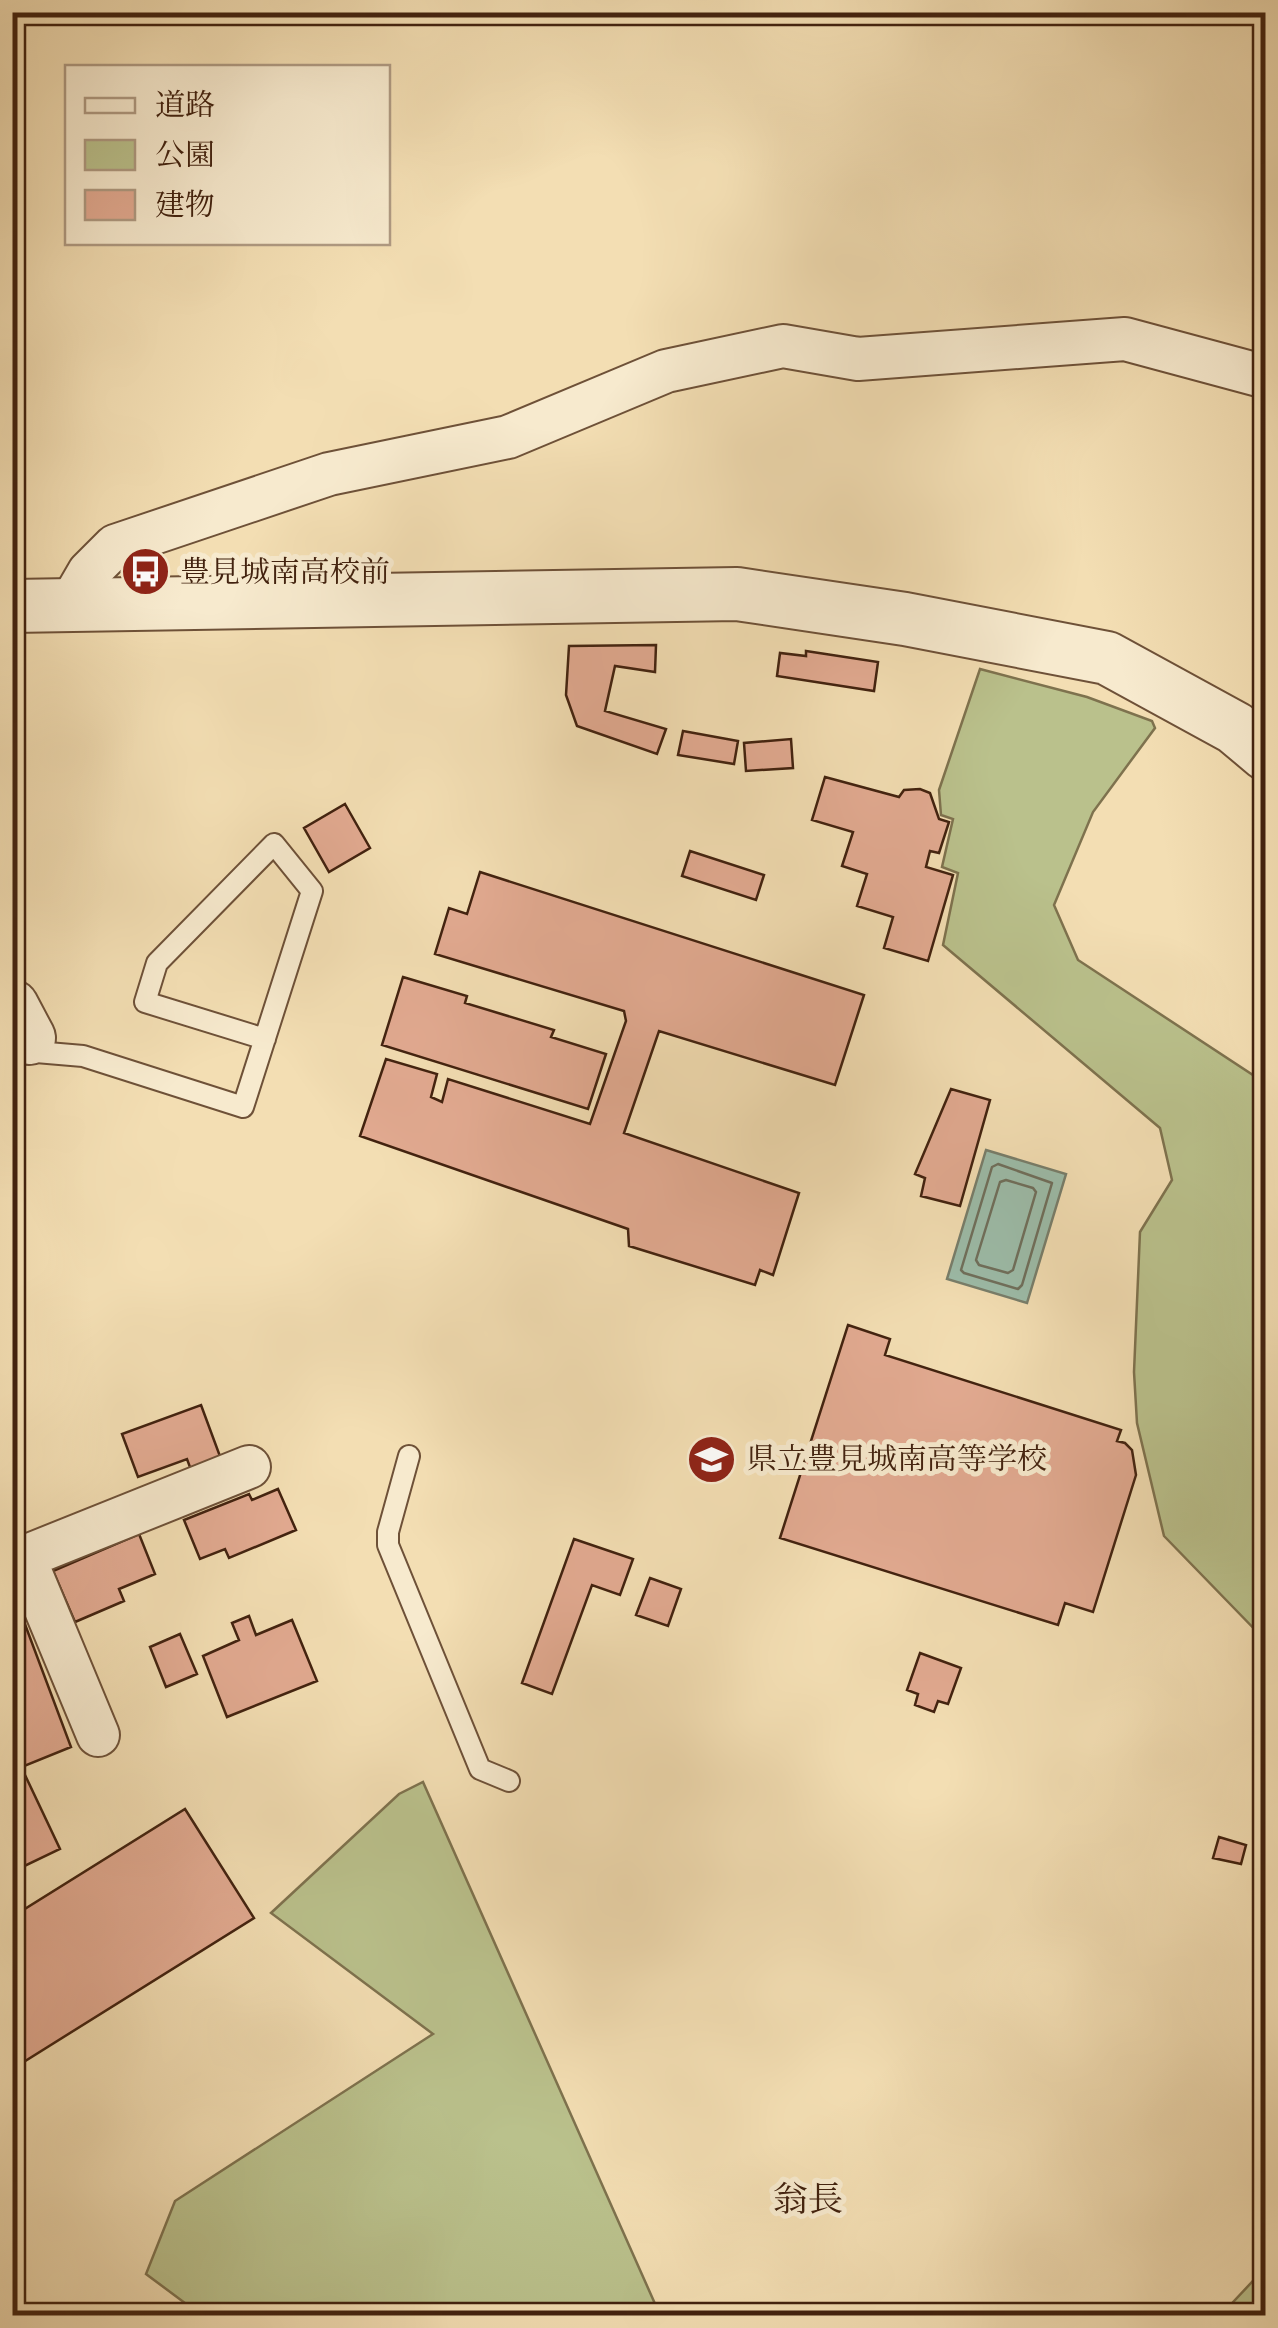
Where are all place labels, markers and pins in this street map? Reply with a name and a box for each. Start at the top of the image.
bus stop icon: 豊見城南高校前 [119,546,171,598]
place label: 豊見城南高校前 [180,552,390,592]
school or university icon: 県立豊見城南高等学校 [686,1433,738,1485]
place label: 県立豊見城南高等学校 [747,1439,1047,1479]

